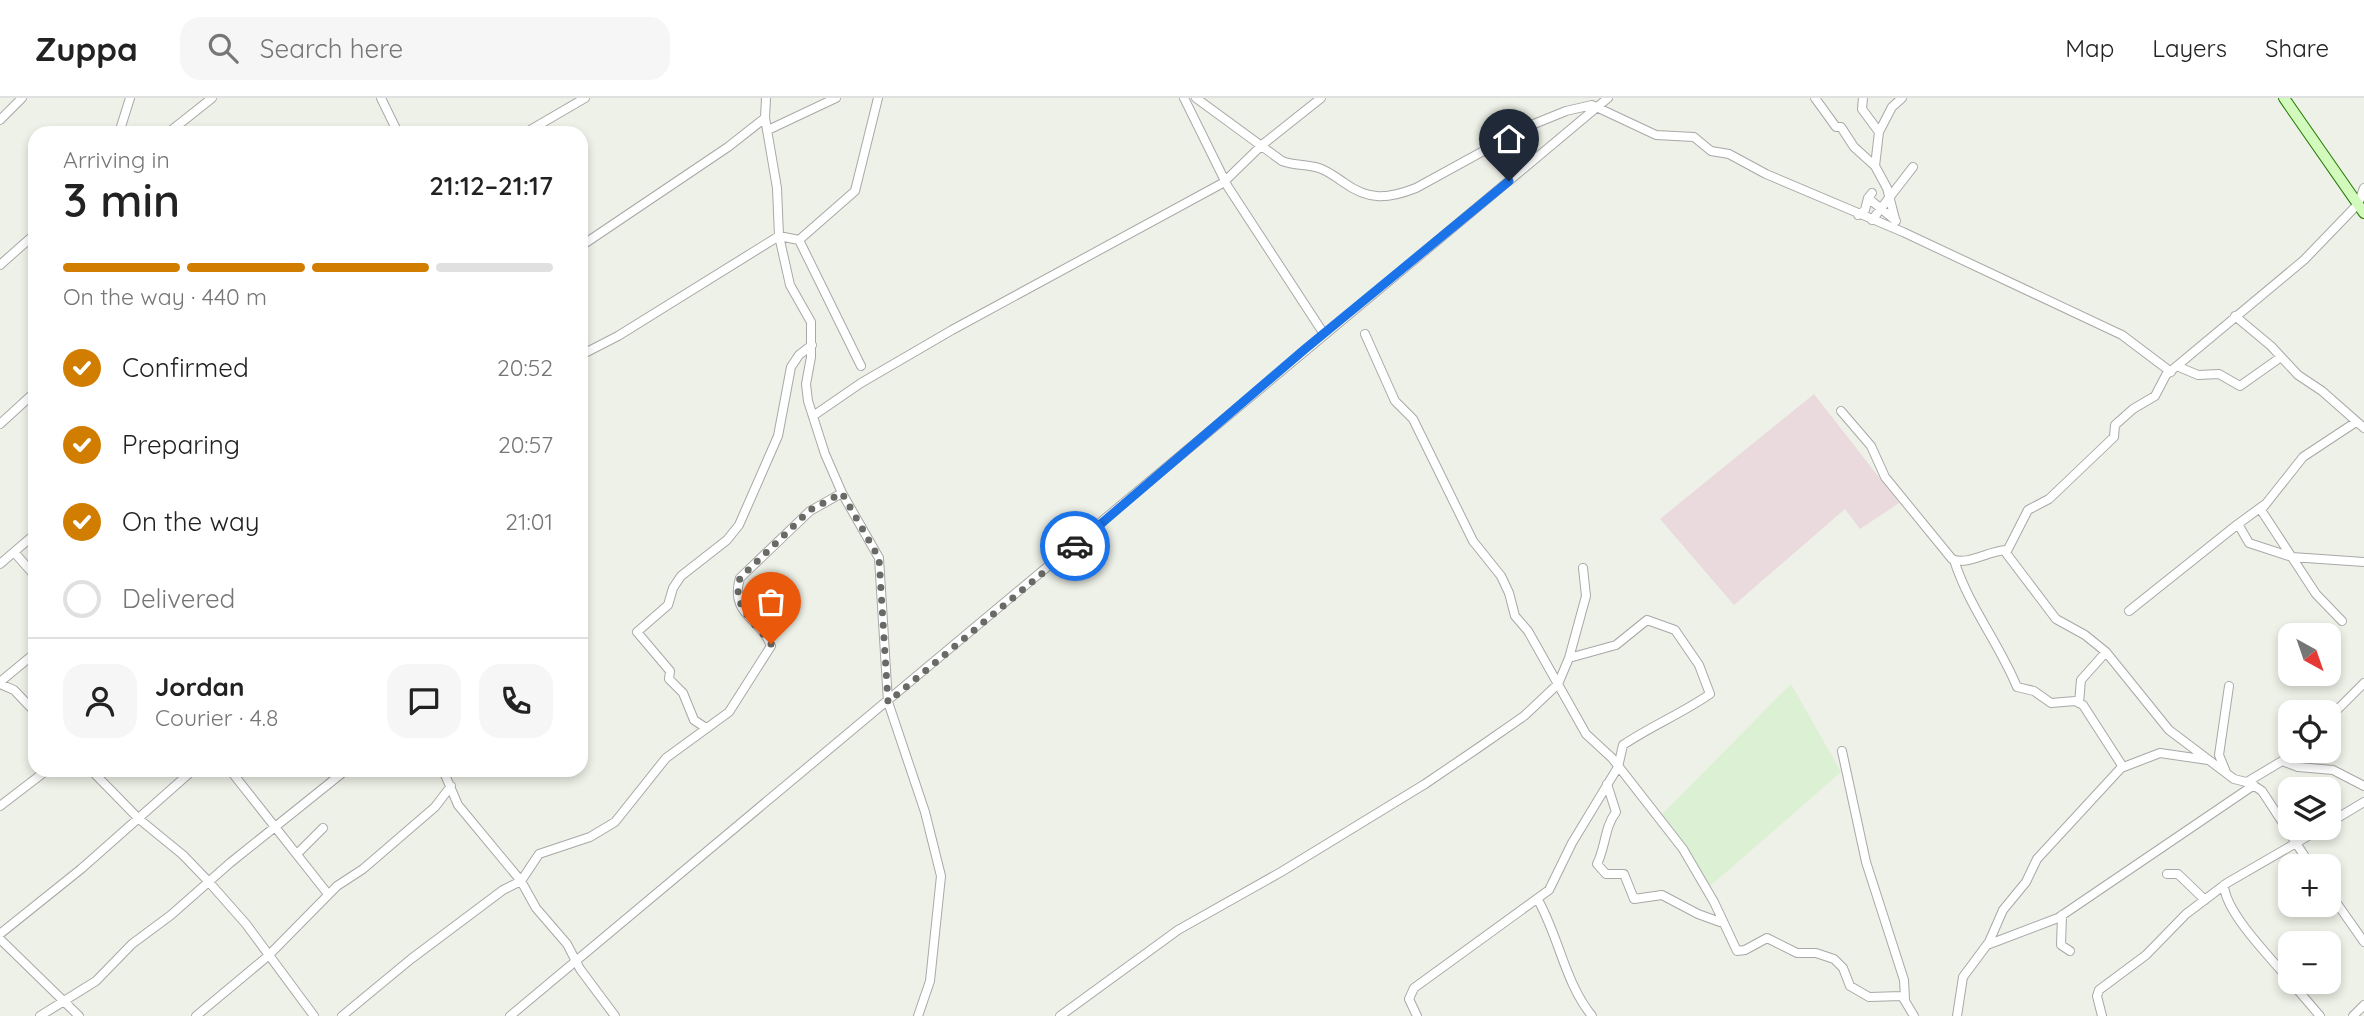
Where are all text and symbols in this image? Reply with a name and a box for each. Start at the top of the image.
search box [180,17,670,80]
text: Zuppa [35,28,138,69]
icon: search [204,29,242,67]
text: Search here [260,32,403,65]
text: Map [2065,33,2114,63]
text: Layers [2152,33,2227,63]
text: Share [2265,33,2329,63]
pin [1479,109,1539,181]
icon: home [1490,120,1528,158]
text: Arriving in [63,145,170,174]
text: 21:12–21:17 [429,169,553,202]
text: 3 min [63,171,180,229]
text: On the way · 440 m [63,282,267,311]
icon: check [63,349,101,387]
text: Confirmed [122,351,249,384]
text: 20:52 [497,353,553,382]
icon: check [63,426,101,464]
text: Preparing [122,428,240,461]
text: 20:57 [498,430,553,459]
icon: check [63,503,101,541]
text: On the way [122,505,260,538]
text: 21:01 [505,507,553,536]
courier [1040,511,1110,581]
icon: car [1056,527,1094,565]
pin [741,572,801,644]
text: Delivered [122,582,235,615]
icon: bag [752,583,790,621]
north arrow [2278,623,2342,686]
map controls [2278,623,2341,994]
button: person [63,664,137,738]
button: chat [387,664,461,738]
button: phone [479,664,553,738]
text: Jordan [155,670,244,703]
button: locate [2278,700,2341,763]
text: Courier · 4.8 [155,703,278,732]
button: layers [2278,777,2341,840]
button: + [2278,854,2341,917]
button: − [2278,931,2341,994]

